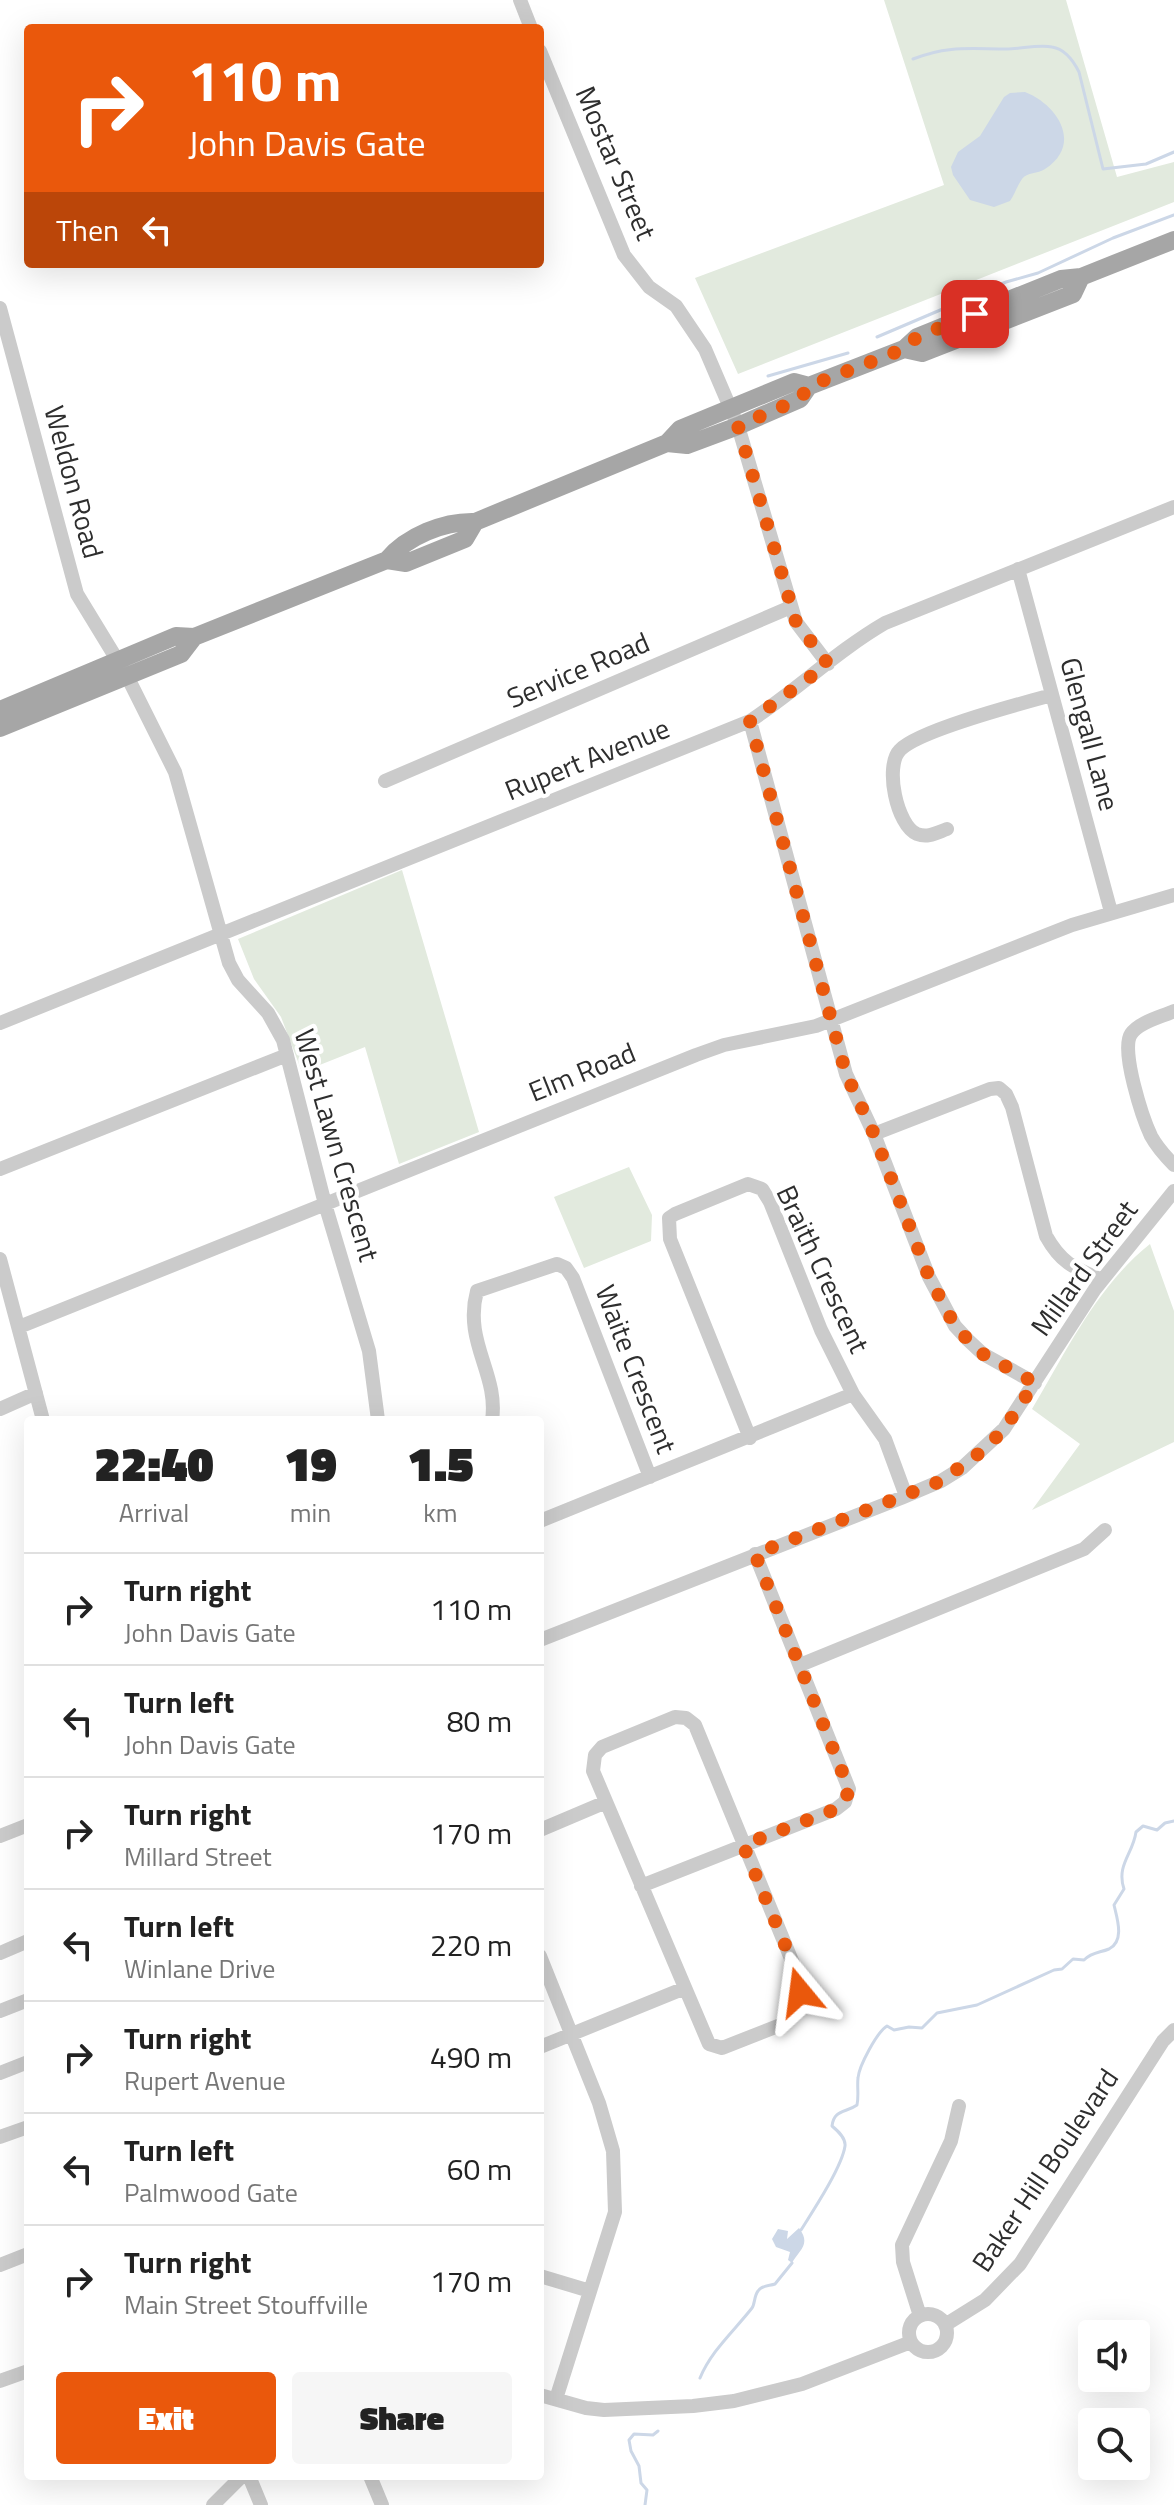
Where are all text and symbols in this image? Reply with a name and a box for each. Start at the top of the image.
text: 110 m [188,38,341,123]
icon: right [56,56,160,160]
street label: Mostar Street [565,79,668,246]
text: John Davis Gate [188,115,426,170]
text: Then [56,207,119,253]
icon: left [135,208,179,252]
pin [941,280,1009,348]
icon: arrive [953,292,997,336]
street label: Weldon Road [33,401,115,563]
street label: Service Road [500,620,656,719]
street label: Glengall Lane [1049,652,1132,815]
street label: Rupert Avenue [498,706,676,811]
street label: West Lawn Crescent [284,1024,391,1266]
street label: Elm Road [522,1031,642,1112]
street label: Braith Crescent [766,1178,881,1360]
street label: Millard Street [1019,1191,1148,1345]
street label: Waite Crescent [585,1278,688,1459]
text: 22:40 [94,1427,214,1500]
text: 19 [284,1427,337,1500]
text: 1.5 [407,1427,474,1500]
text: Arrival [119,1493,189,1532]
text: min [290,1493,331,1532]
text: km [423,1493,458,1532]
text: Turn right [124,1567,252,1613]
text: 110 m [430,1586,512,1632]
icon: right [56,1587,100,1631]
text: John Davis Gate [124,1613,296,1652]
text: Turn left [124,1679,234,1725]
text: 80 m [447,1698,512,1744]
icon: left [56,1699,100,1743]
text: John Davis Gate [124,1725,296,1764]
text: Turn right [124,1791,252,1837]
text: 170 m [430,1810,512,1856]
icon: right [56,1811,100,1855]
text: Millard Street [124,1837,272,1876]
text: Turn left [124,1903,234,1949]
text: 220 m [430,1922,512,1968]
icon: left [56,1923,100,1967]
text: Winlane Drive [124,1949,275,1988]
position arrow [758,1950,842,2034]
text: Turn right [124,2015,252,2061]
text: 490 m [430,2034,512,2080]
icon: right [56,2035,100,2079]
street label: Baker Hill Boulevard [960,2059,1129,2280]
text: Rupert Avenue [124,2061,286,2100]
text: Turn left [124,2127,234,2173]
text: 60 m [447,2146,512,2192]
icon: left [56,2147,100,2191]
text: Palmwood Gate [124,2173,298,2212]
text: Turn right [124,2239,252,2285]
text: 170 m [430,2258,512,2304]
icon: right [56,2259,100,2303]
text: Main Street Stouffville [124,2285,368,2324]
map controls [1078,2320,1150,2480]
button: sound [1078,2320,1150,2392]
button: Exit [56,2372,276,2464]
button: Share [292,2372,512,2464]
button: search [1078,2408,1150,2480]

